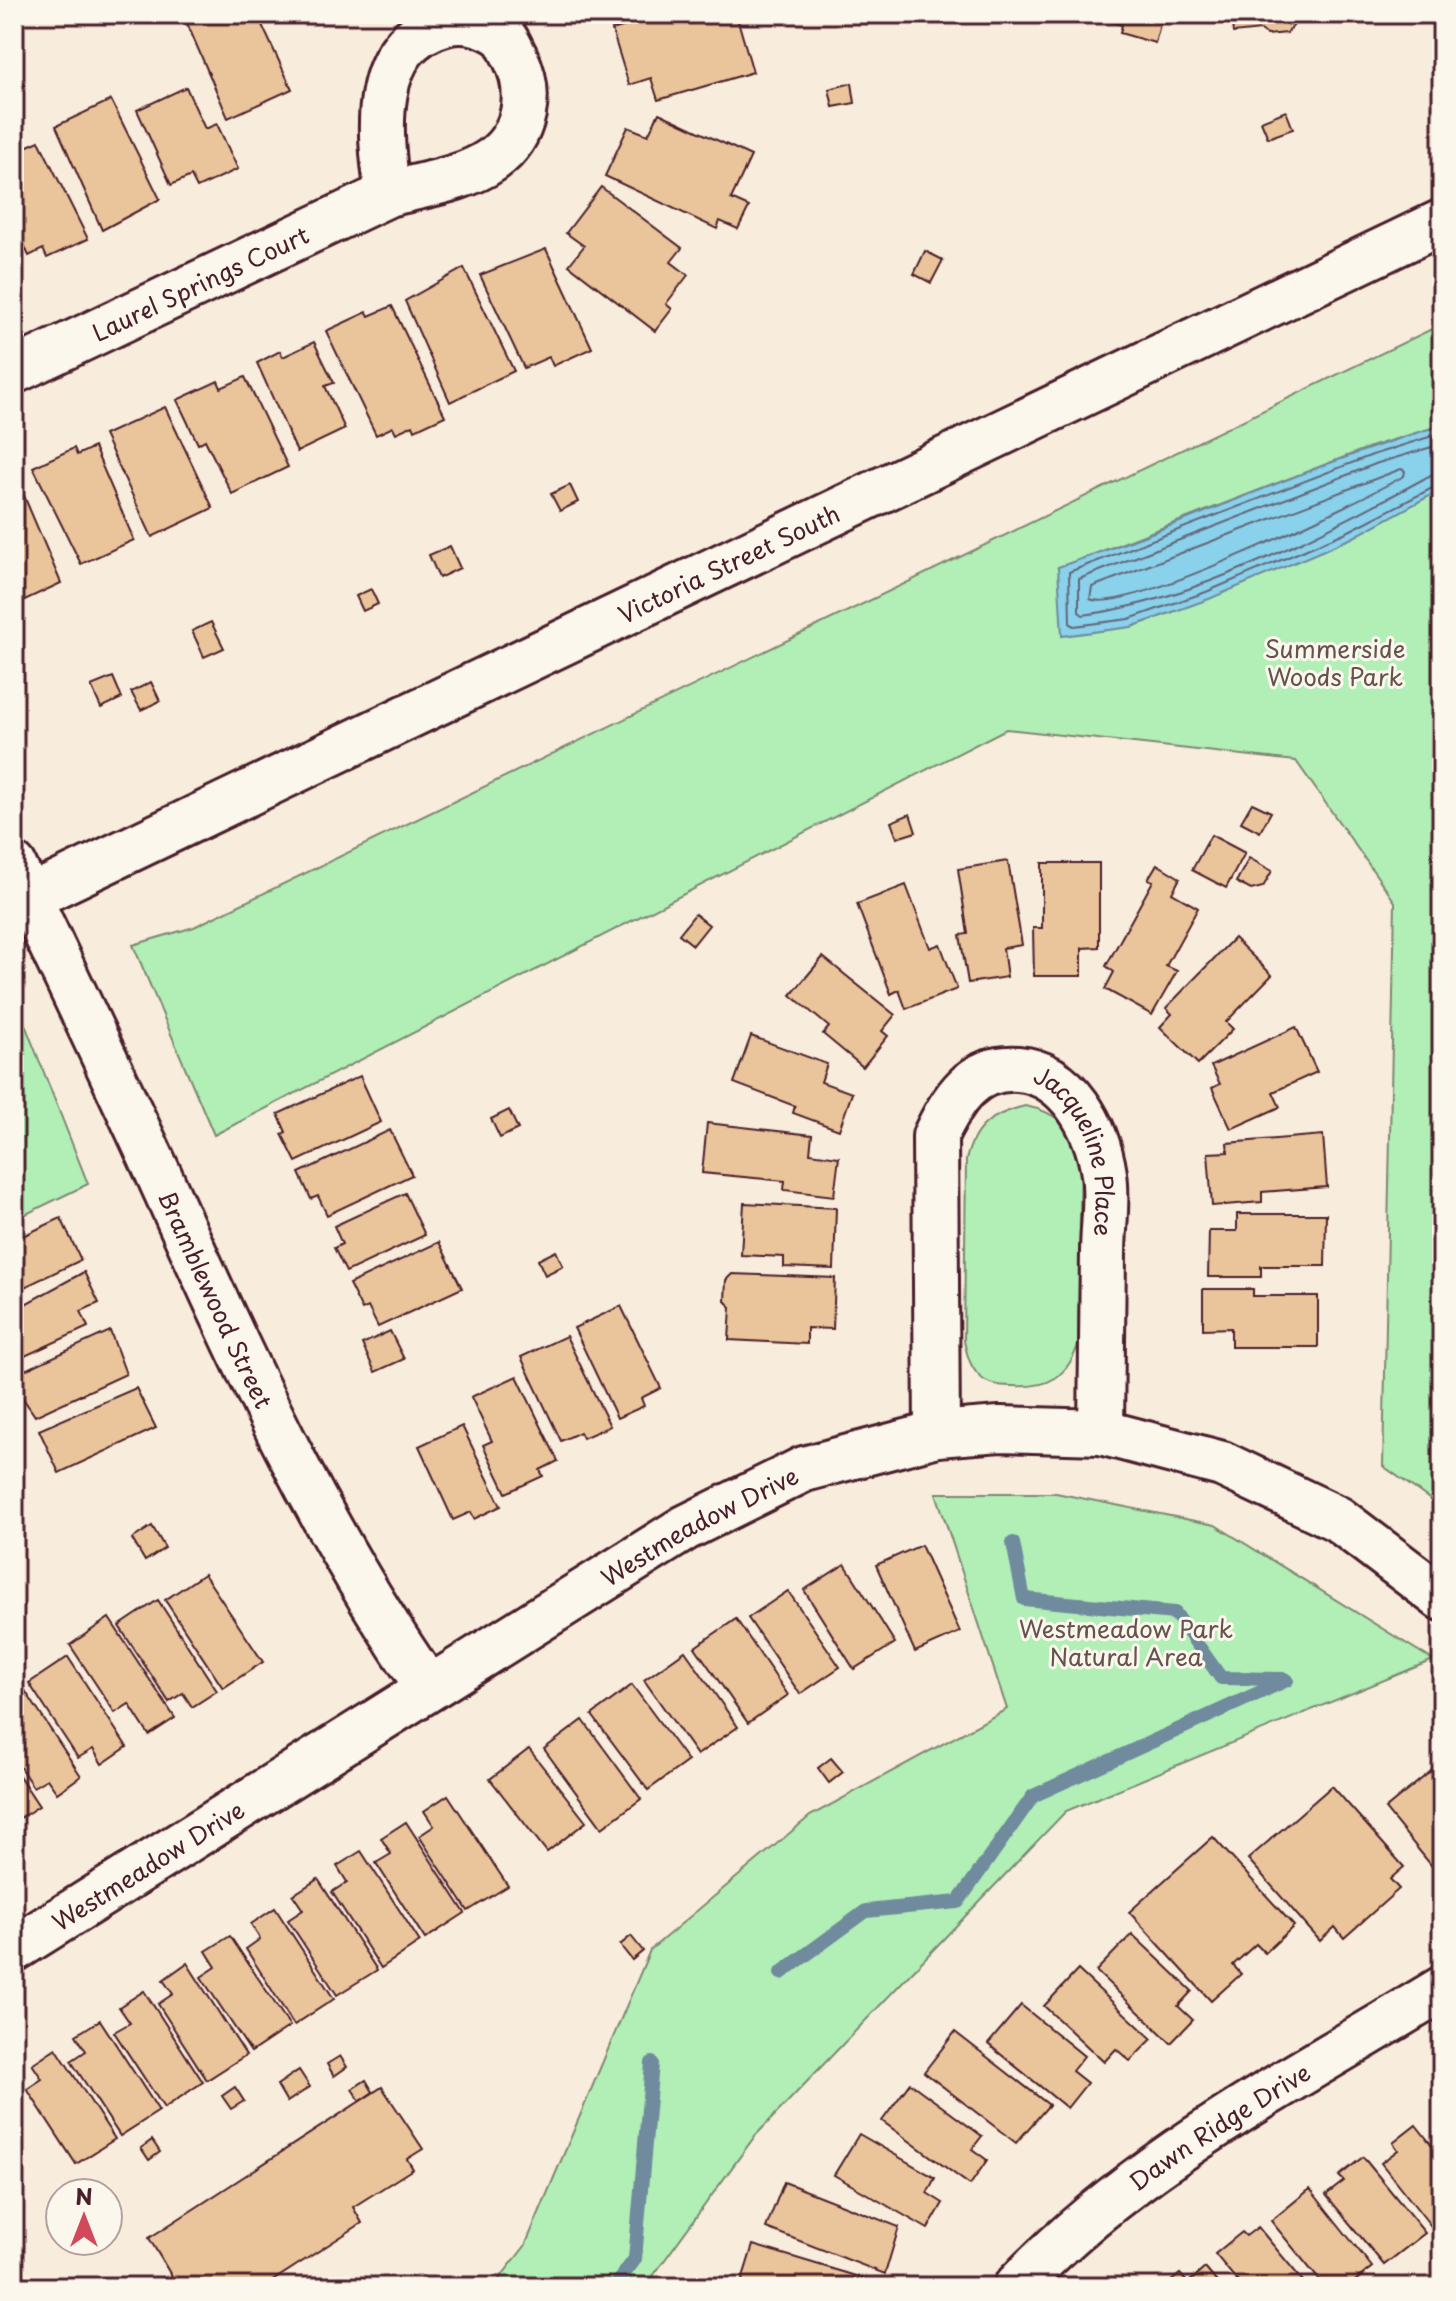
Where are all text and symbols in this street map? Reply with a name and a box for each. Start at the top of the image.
street label: Laurel Springs Court [86,216,315,350]
street label: Victoria Street South [612,495,845,632]
park label: Summerside Woods Park [1265,630,1405,694]
street label: Jacqueline Place [1028,1056,1124,1237]
street label: Bramblewood Street [150,1184,283,1415]
street label: Westmeadow Drive [594,1457,804,1595]
park label: Westmeadow Park Natural Area [1019,1610,1233,1674]
street label: Westmeadow Drive [45,1791,251,1939]
street label: Dawn Ridge Drive [1121,2054,1317,2199]
north arrow [44,2177,124,2257]
text: N [75,2179,93,2212]

